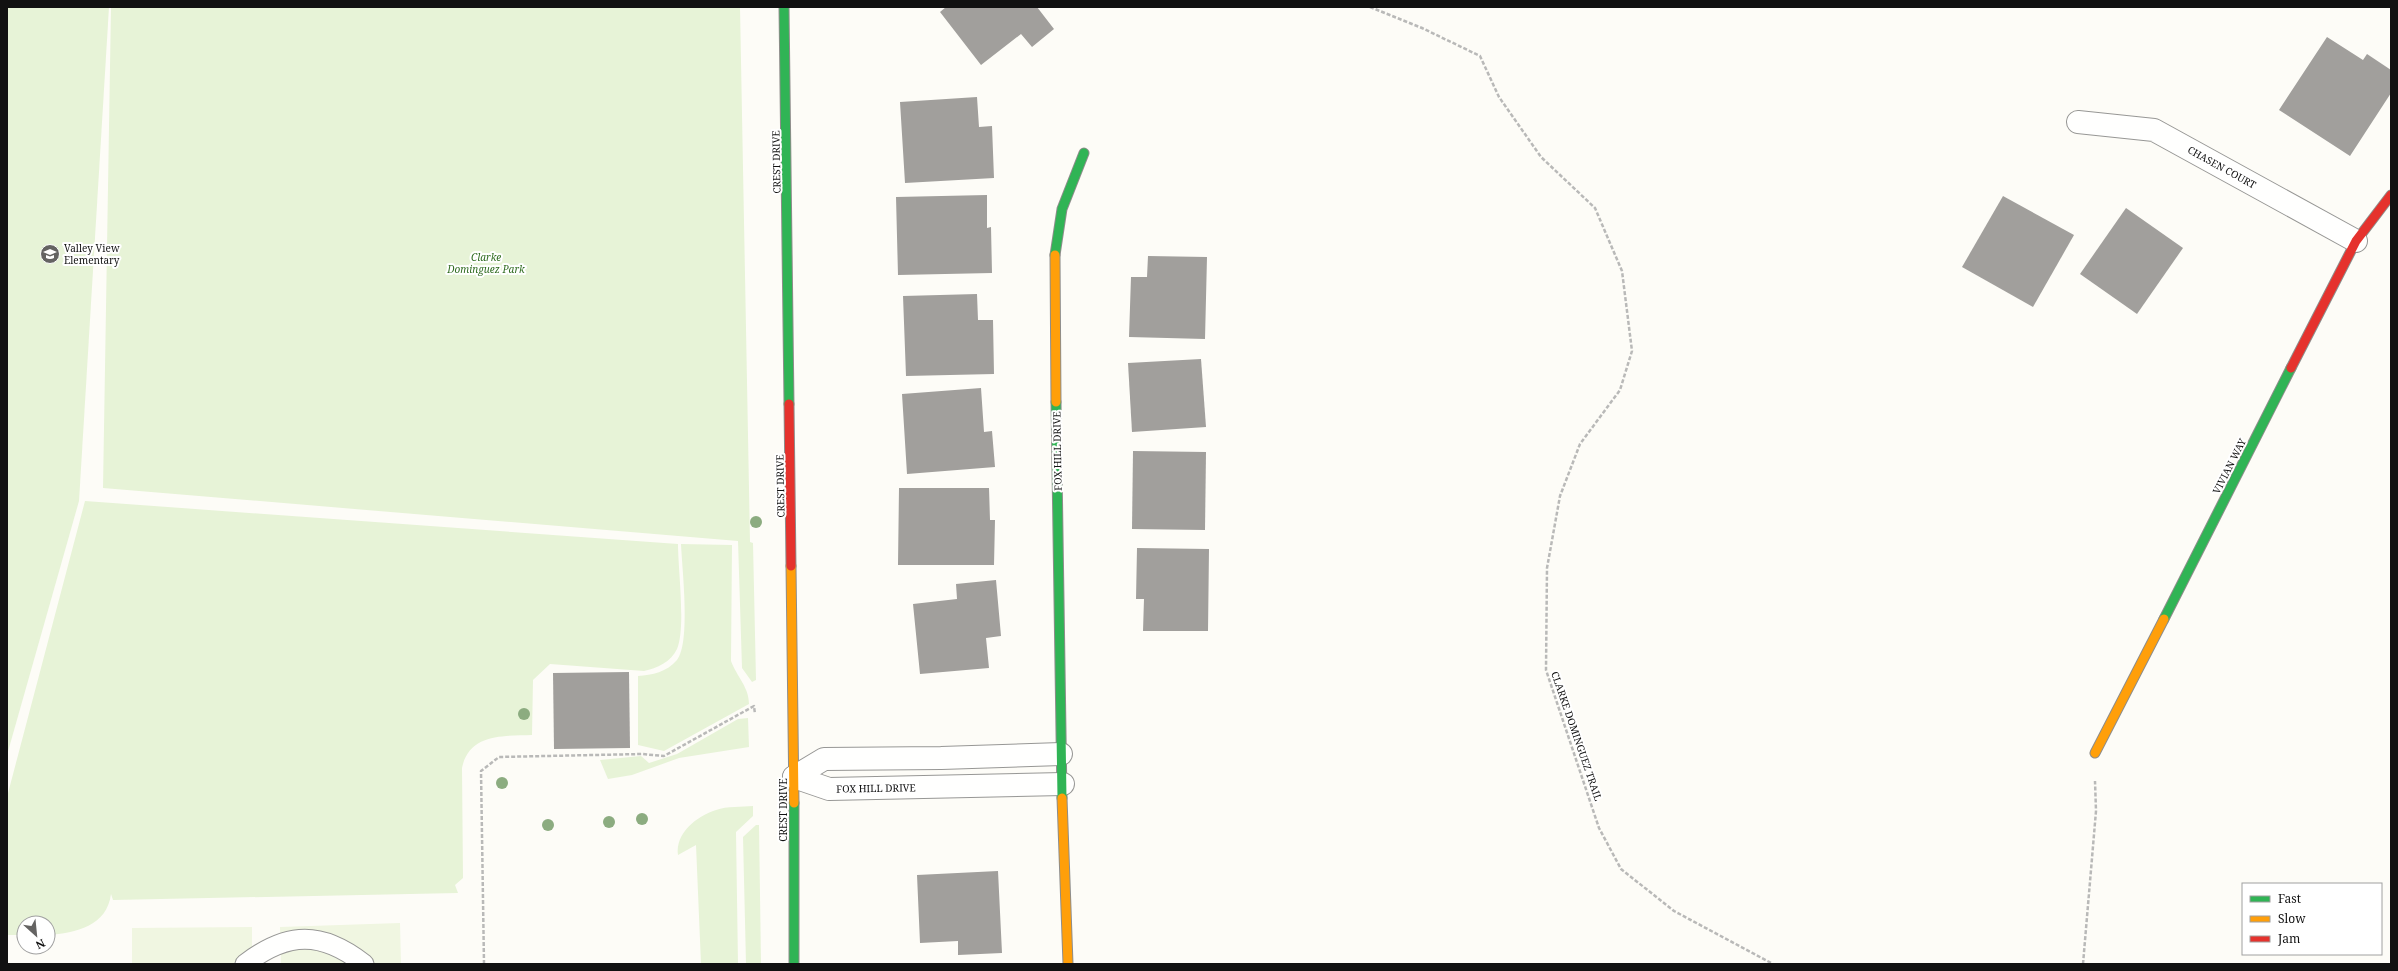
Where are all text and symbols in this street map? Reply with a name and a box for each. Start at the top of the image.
street label: CREST DRIVE [768,130,784,194]
street label: CHASEN COURT [2185,142,2259,192]
place label: Valley View Elementary [64,241,120,267]
school or university icon: Valley View Elementary [39,243,61,265]
park label: Clarke Dominguez Park [446,250,525,276]
street label: FOX HILL DRIVE [1049,411,1065,491]
street label: VIVIAN WAY [2209,435,2249,496]
street label: CREST DRIVE [772,454,788,518]
street label: CLARKE DOMINGUEZ TRAIL [1548,669,1606,803]
street label: CREST DRIVE [776,778,790,842]
street label: FOX HILL DRIVE [836,780,916,796]
legend [2242,883,2382,955]
text: Fast [2278,890,2301,907]
text: Slow [2278,910,2306,927]
north arrow [16,915,56,955]
text: Jam [2277,930,2300,947]
text: N [33,936,48,953]

